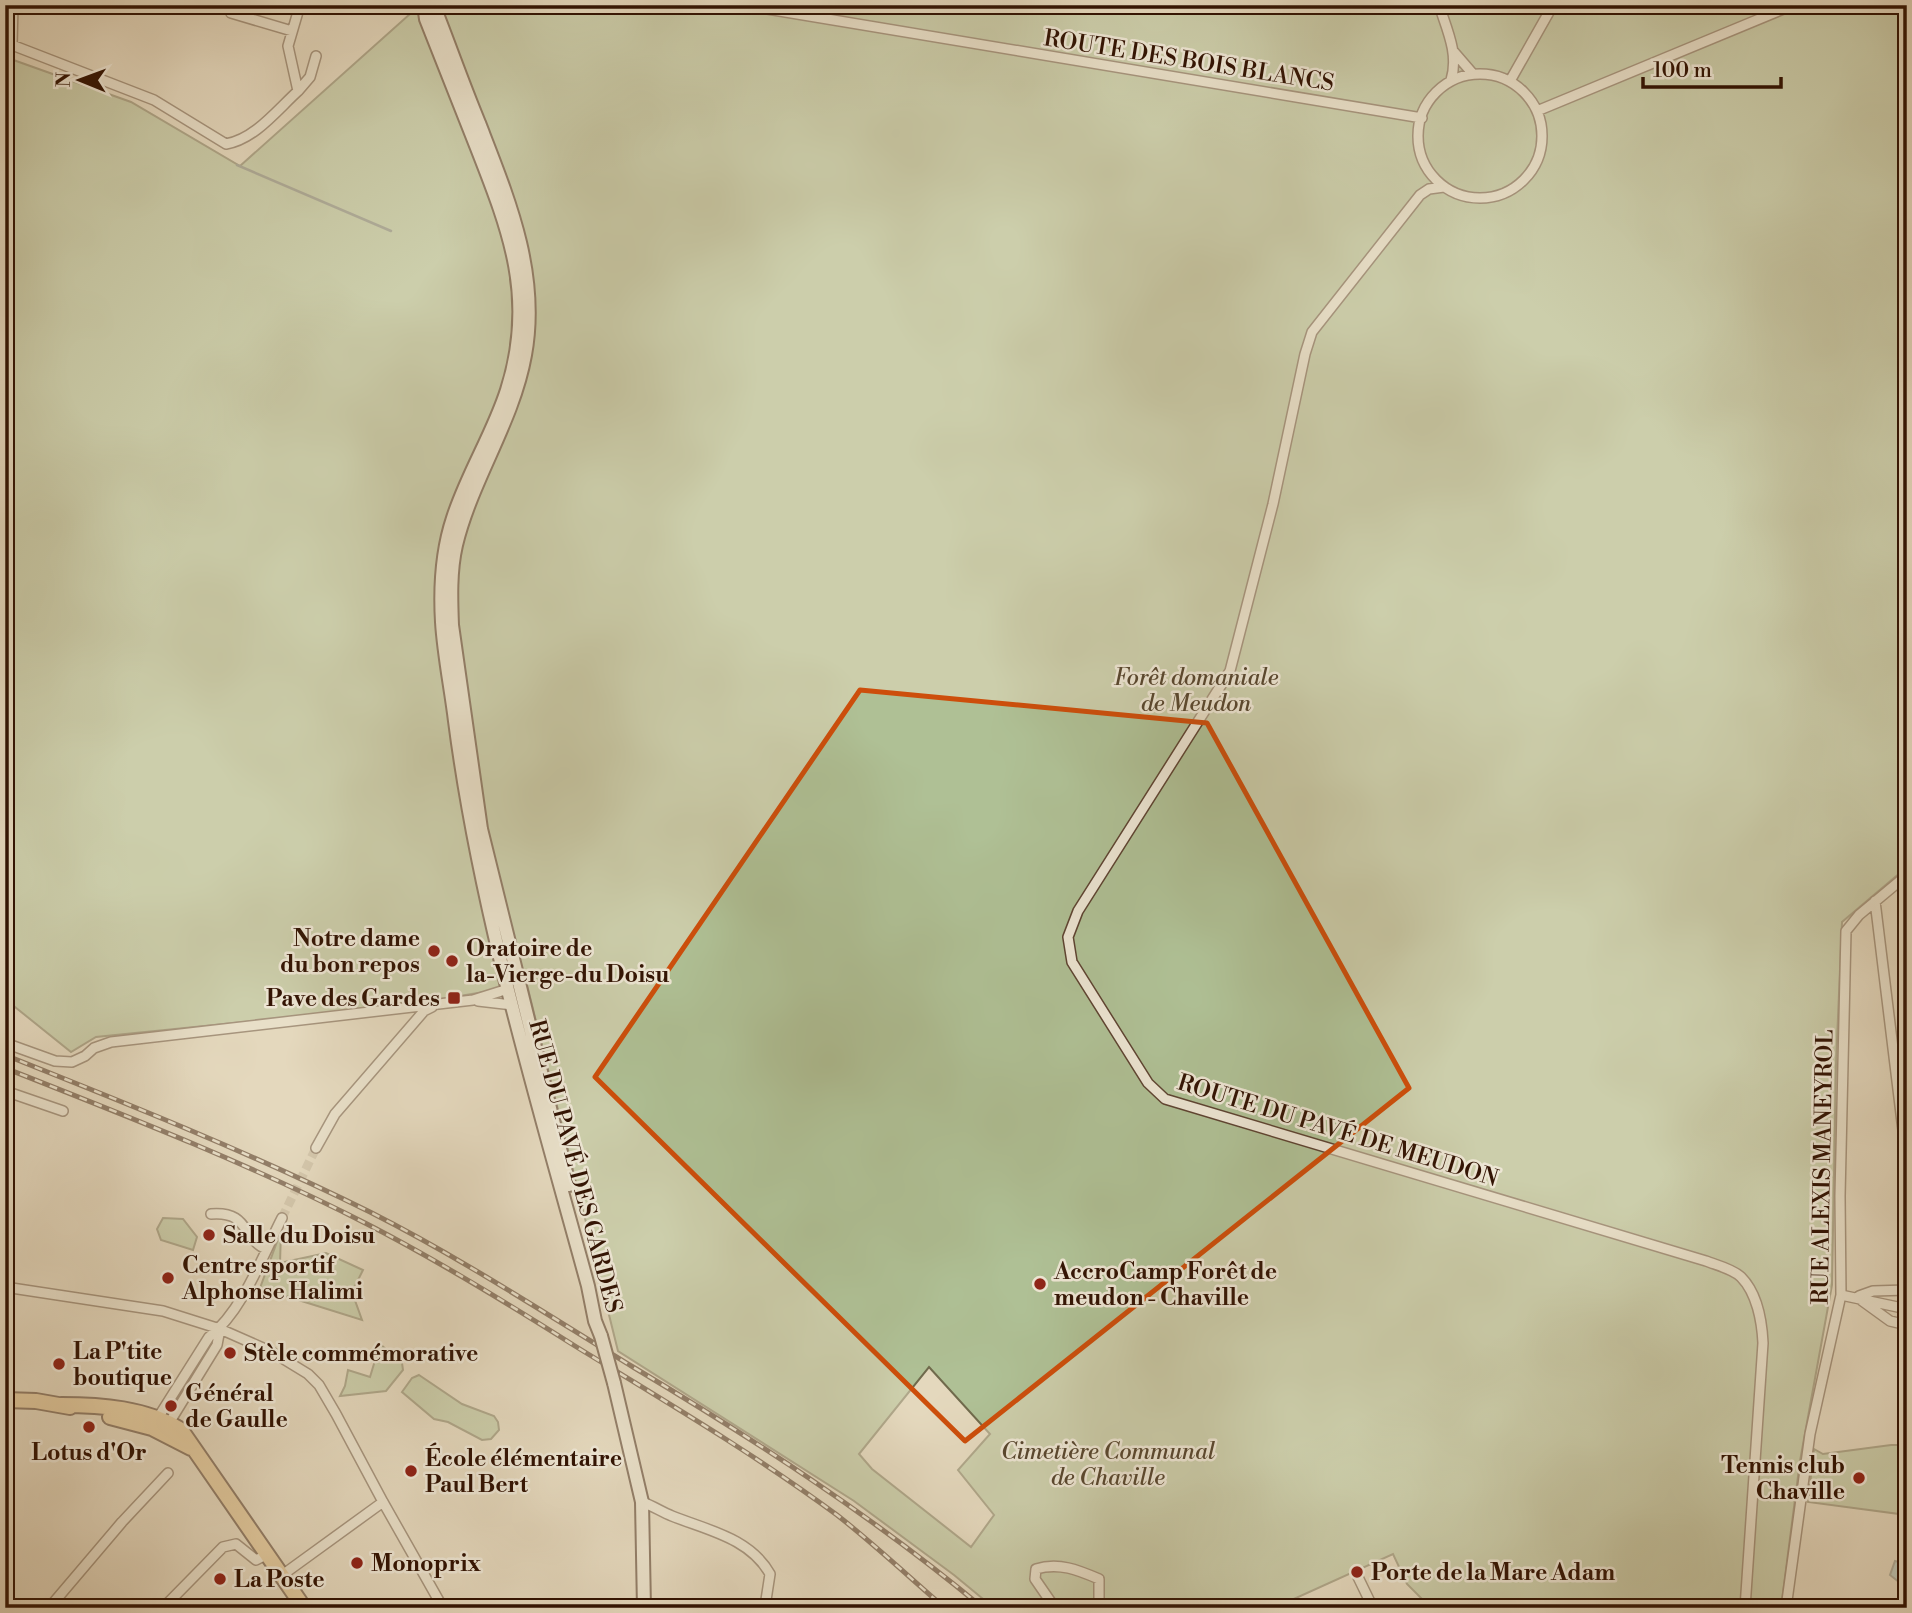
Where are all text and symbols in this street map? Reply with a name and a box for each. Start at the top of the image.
street label: ROUTE DES BOIS BLANCS [1042,24,1336,98]
north arrow [46,46,116,116]
scale bar [1643,46,1781,90]
text: 100 m [1653,58,1712,84]
text: N [52,72,76,87]
park label: Forêt domaniale de Meudon [1114,664,1279,718]
place label: Notre dame du bon repos [280,925,420,979]
place label: Oratoire de la-Vierge-du Doisu [466,935,669,989]
marker: Notre dame du bon repos [426,943,442,959]
marker: Oratoire de la-Vierge-du Doisu [444,953,460,969]
place label: Pave des Gardes [266,985,440,1013]
marker: Pave des Gardes [446,990,462,1006]
street label: RUE DU PAVÉ DES GARDES [522,1016,630,1316]
street label: RUE ALEXIS MANEYROL [1807,1029,1839,1305]
street label: ROUTE DU PAVÉ DE MEUDON [1174,1067,1502,1193]
place label: Salle du Doisu [223,1222,375,1250]
marker: Salle du Doisu [201,1227,217,1243]
place label: Centre sportif Alphonse Halimi [181,1252,363,1306]
place label: AccroCamp Forêt de meudon - Chaville [1053,1258,1277,1312]
marker: Centre sportif Alphonse Halimi [160,1270,176,1286]
marker: AccroCamp Forêt de meudon - Chaville [1032,1276,1048,1292]
place label: La P'tite boutique [73,1338,172,1392]
place label: Stèle commémorative [244,1340,478,1368]
marker: Stèle commémorative [222,1345,238,1361]
marker: La P'tite boutique [51,1356,67,1372]
place label: Général de Gaulle [185,1380,288,1434]
marker: Général de Gaulle [163,1398,179,1414]
marker: Lotus d'Or [81,1419,97,1435]
park label: Cimetière Communal de Chaville [1001,1438,1216,1492]
place label: Lotus d'Or [31,1439,147,1467]
place label: École élémentaire Paul Bert [425,1442,622,1499]
place label: Tennis club Chaville [1721,1452,1845,1506]
marker: École élémentaire Paul Bert [403,1463,419,1479]
marker: Tennis club Chaville [1851,1470,1867,1486]
place label: Monoprix [371,1550,481,1578]
marker: Monoprix [349,1555,365,1571]
place label: Porte de la Mare Adam [1371,1559,1615,1587]
marker: Porte de la Mare Adam [1349,1564,1365,1580]
place label: La Poste [234,1566,325,1594]
marker: La Poste [212,1571,228,1587]

